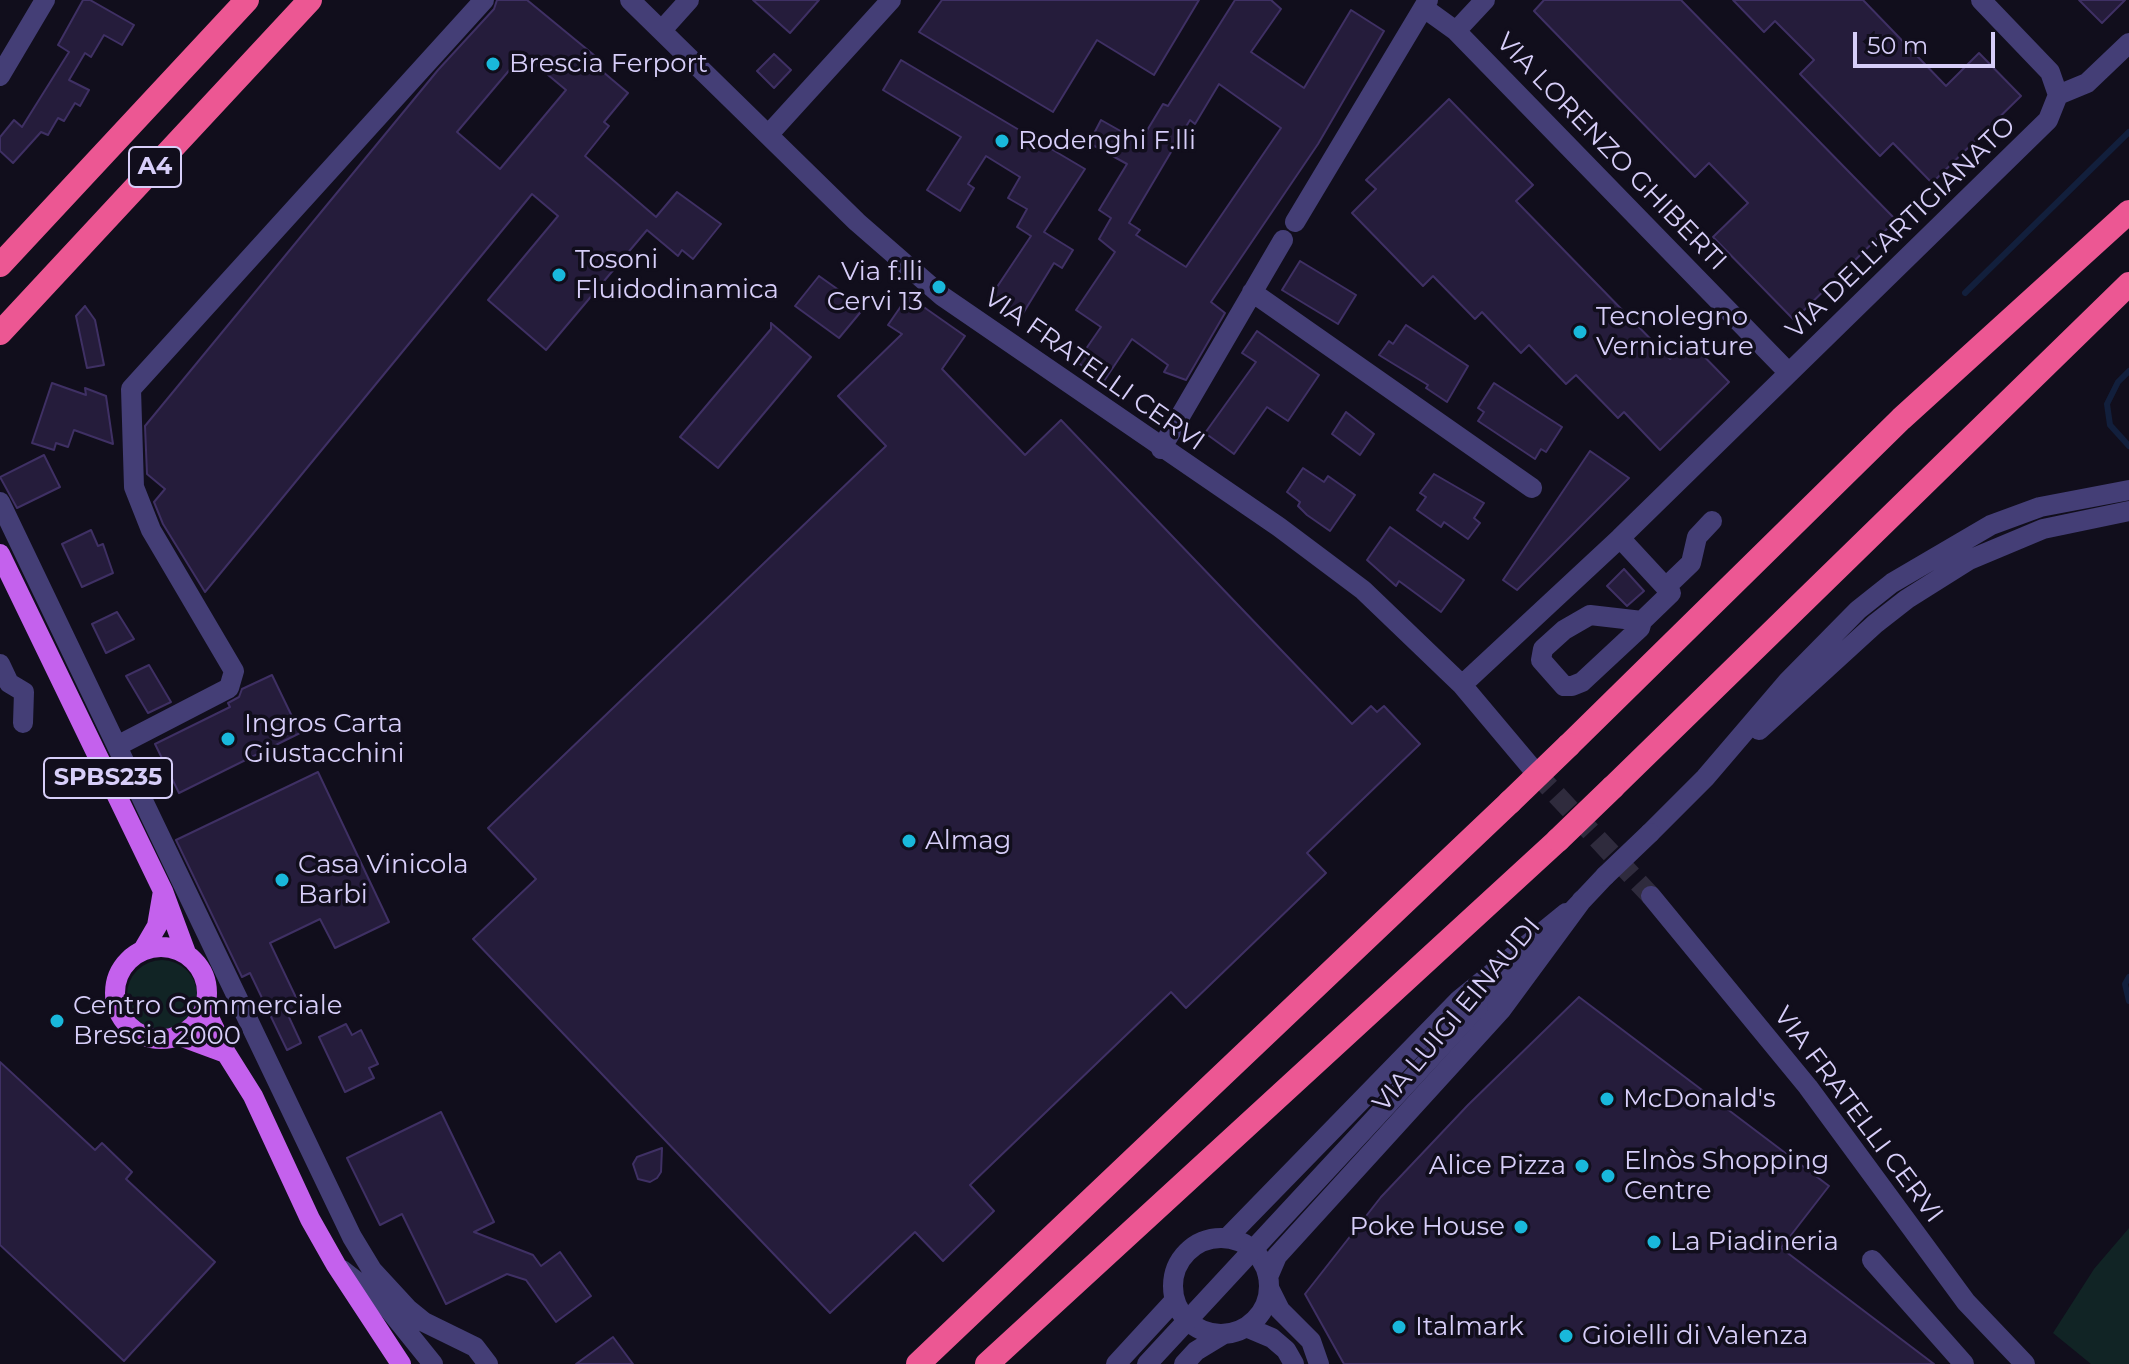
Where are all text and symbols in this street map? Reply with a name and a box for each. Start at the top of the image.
scale bar [1857,16,1999,66]
street label: VIA LORENZO GHIBERTI [1489,27,1733,277]
text: 50 m [1867,31,1928,60]
place label: Brescia Ferport [509,48,708,80]
marker: Brescia Ferport [484,55,502,73]
street label: VIA DELL'ARTIGIANATO [1780,110,2022,346]
place label: Rodenghi F.lli [1018,125,1196,157]
marker: Rodenghi F.lli [993,132,1011,150]
road number: A4 [129,147,181,187]
place label: Tosoni Fluidodinamica [575,244,779,306]
place label: Via f.lli Cervi 13 [827,256,923,318]
marker: Tosoni Fluidodinamica [550,266,568,284]
marker: Via f.lli Cervi 13 [930,278,948,296]
street label: VIA FRATELLI CERVI [978,282,1210,458]
place label: Tecnolegno Verniciature [1596,301,1754,362]
marker: Tecnolegno Verniciature [1571,323,1589,341]
place label: Ingros Carta Giustacchini [244,708,405,770]
marker: Ingros Carta Giustacchini [219,730,237,748]
road number: SPBS235 [44,758,172,798]
place label: Almag [925,825,1011,857]
marker: Almag [900,832,918,850]
place label: Casa Vinicola Barbi [298,849,469,910]
marker: Casa Vinicola Barbi [273,871,291,889]
street label: VIA LUIGI EINAUDI [1367,912,1547,1118]
place label: Centro Commerciale Brescia 2000 [73,990,342,1052]
street label: VIA FRATELLI CERVI [1767,1001,1949,1229]
marker: Centro Commerciale Brescia 2000 [48,1012,66,1030]
place label: McDonald's [1623,1083,1776,1115]
marker: McDonald's [1598,1090,1616,1108]
place label: Elnòs Shopping Centre [1624,1145,1829,1206]
place label: Alice Pizza [1429,1150,1566,1182]
marker: Alice Pizza [1573,1157,1591,1175]
marker: Elnòs Shopping Centre [1599,1167,1617,1185]
place label: Poke House [1350,1211,1505,1243]
marker: Poke House [1512,1218,1530,1236]
place label: La Piadineria [1670,1226,1839,1258]
marker: La Piadineria [1645,1233,1663,1251]
place label: Italmark [1415,1311,1524,1343]
marker: Italmark [1390,1318,1408,1336]
place label: Gioielli di Valenza [1582,1320,1808,1352]
marker: Gioielli di Valenza [1557,1327,1575,1345]

